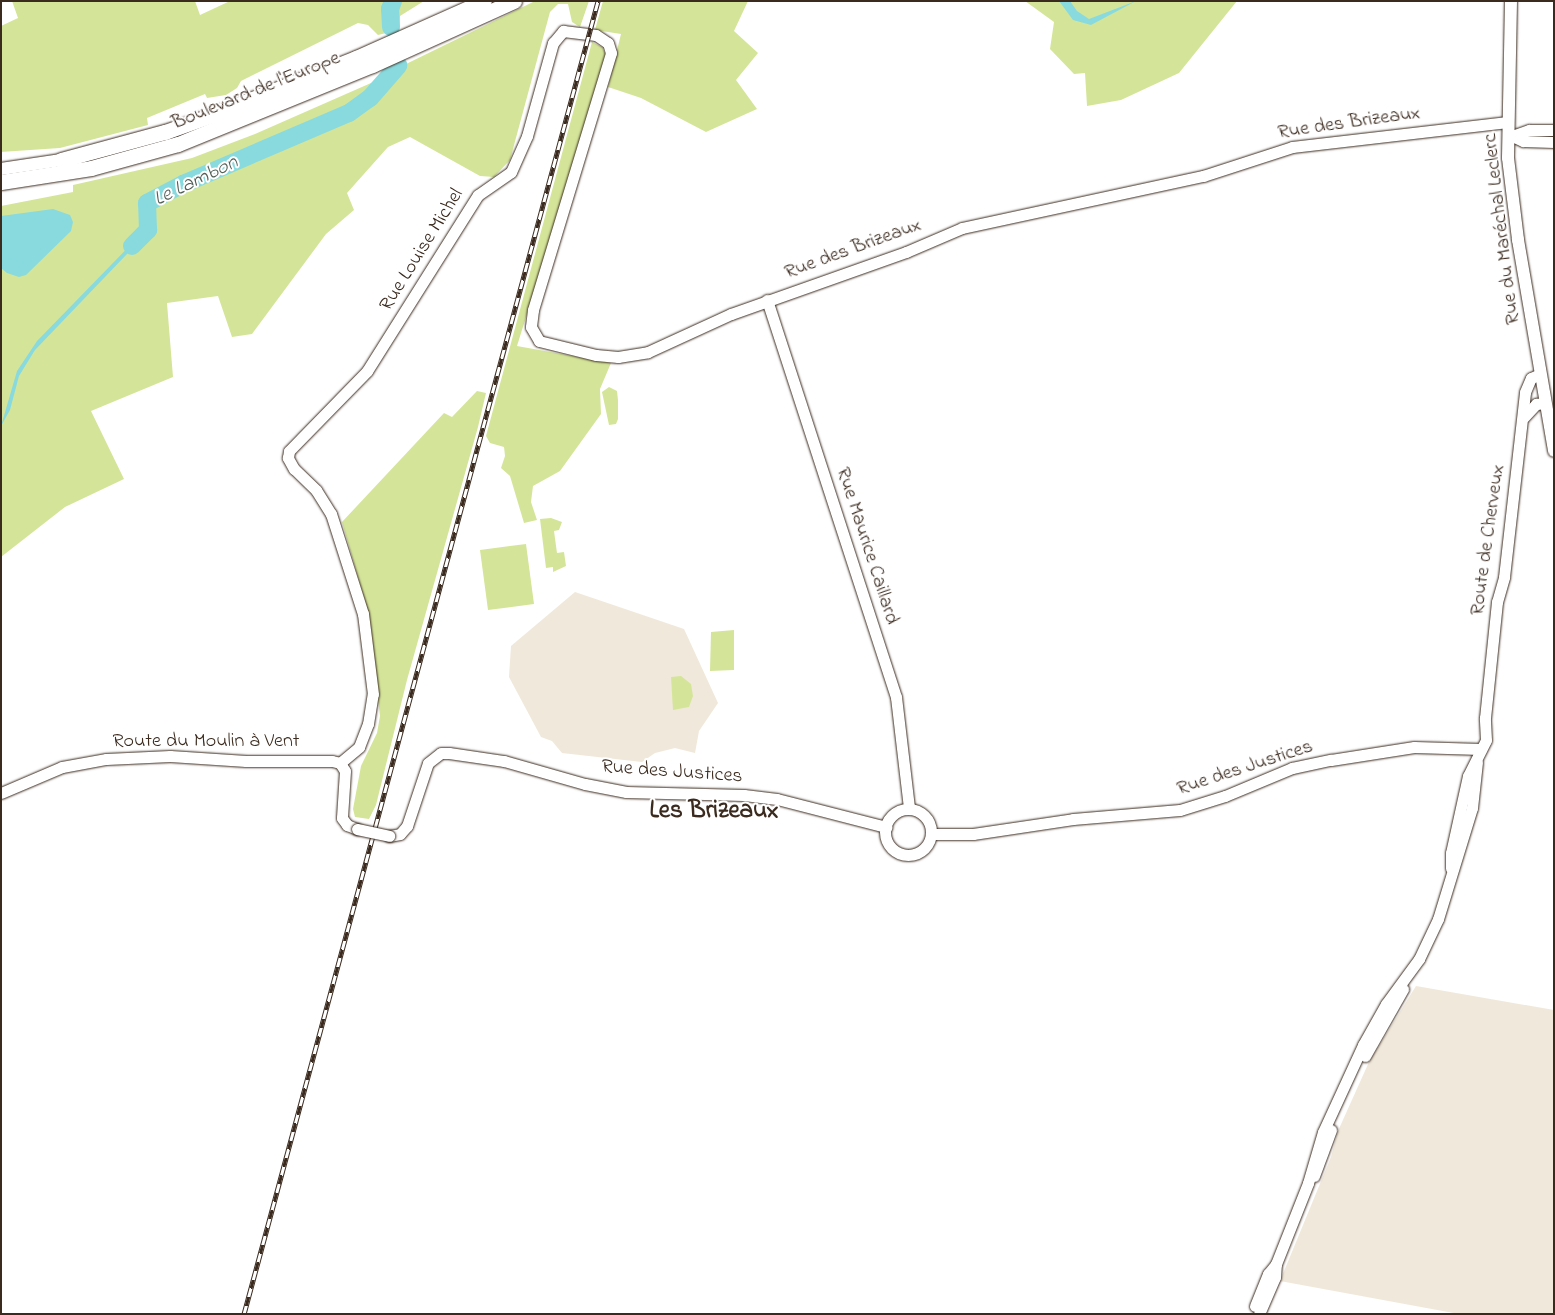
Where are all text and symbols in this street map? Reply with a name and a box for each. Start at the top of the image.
street label: Boulevard de l'Europe [168,46,344,136]
street label: Rue des Brizeaux [1276,101,1422,145]
street label: Rue du Maréchal Leclerc [1478,132,1526,326]
water label: Le Lambon [150,150,242,212]
street label: Rue Louise Michel [375,184,469,316]
street label: Rue des Brizeaux [781,213,925,285]
street label: Route de Cherveux [1466,463,1510,617]
street label: Rue Maurice Caillard [830,464,904,628]
street label: Route du Moulin à Vent [113,729,299,753]
street label: Rue des Justices [1174,735,1316,801]
street label: Rue des Justices [601,755,743,789]
district label: Les Brizeaux [649,796,779,826]

